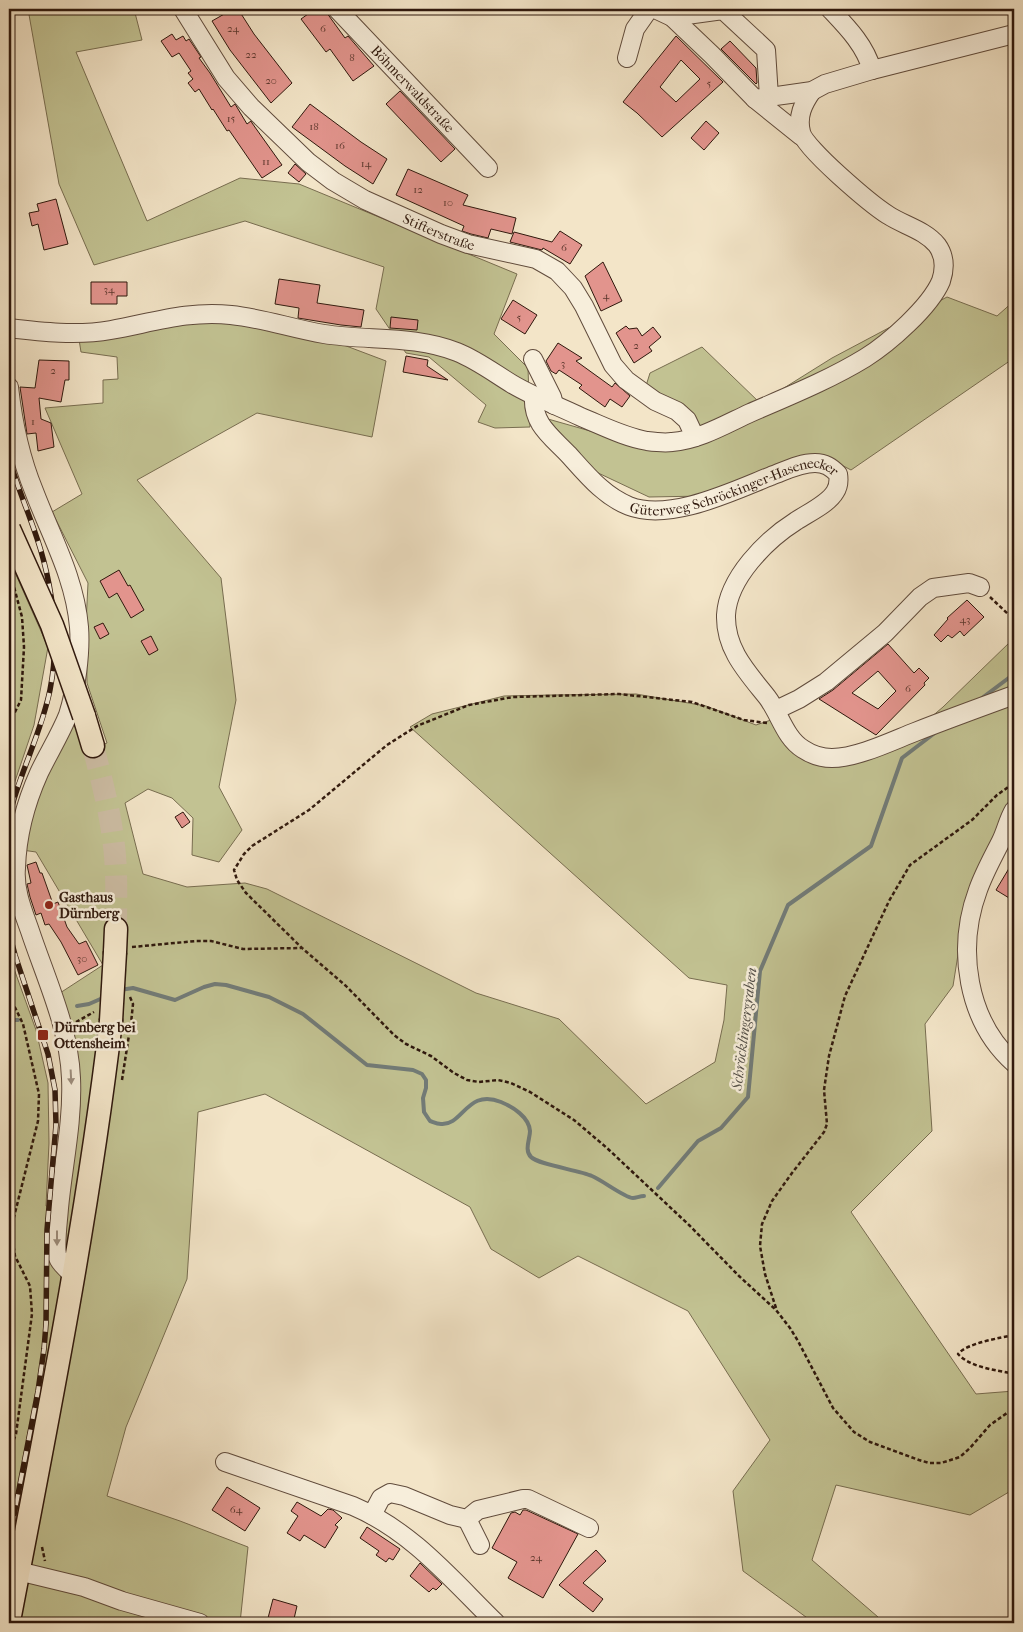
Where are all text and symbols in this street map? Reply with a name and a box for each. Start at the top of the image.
house number: 24 [227,22,240,35]
house number: 6 [320,22,326,35]
street label: Böhmerwaldstraße [367,42,458,136]
house number: 22 [245,48,257,61]
house number: 8 [349,51,355,64]
house number: 20 [265,74,277,87]
house number: 5 [707,77,712,90]
house number: 15 [227,112,236,125]
house number: 18 [309,120,319,133]
house number: 16 [335,139,345,152]
house number: 11 [262,155,270,168]
house number: 14 [361,157,372,170]
house number: 12 [413,183,423,196]
house number: 10 [443,196,453,209]
street label: Stifterstraße [400,210,476,254]
house number: 6 [561,241,567,254]
house number: 34 [103,283,115,296]
house number: 4 [603,289,610,302]
house number: 5 [517,311,522,324]
house number: 2 [633,339,639,352]
house number: 3 [561,357,565,370]
house number: 2 [50,364,56,377]
house number: 1 [31,415,35,428]
street label: Güterweg Schröckinger-Hasenecker [628,454,843,519]
house number: 43 [959,613,971,626]
house number: 6 [905,682,911,695]
place label: Gasthaus Dürnberg [59,889,120,922]
marker: Gasthaus Dürnberg [43,899,55,911]
house number: 30 [77,952,87,965]
water label: Schröcklingergraben [727,967,760,1092]
place label: Dürnberg bei Ottensheim [54,1019,137,1052]
marker: Dürnberg bei Ottensheim [36,1028,50,1042]
one-way arrow [68,1069,76,1085]
one-way arrow [53,1230,61,1246]
house number: 64 [230,1503,243,1516]
house number: 24 [530,1551,543,1564]

